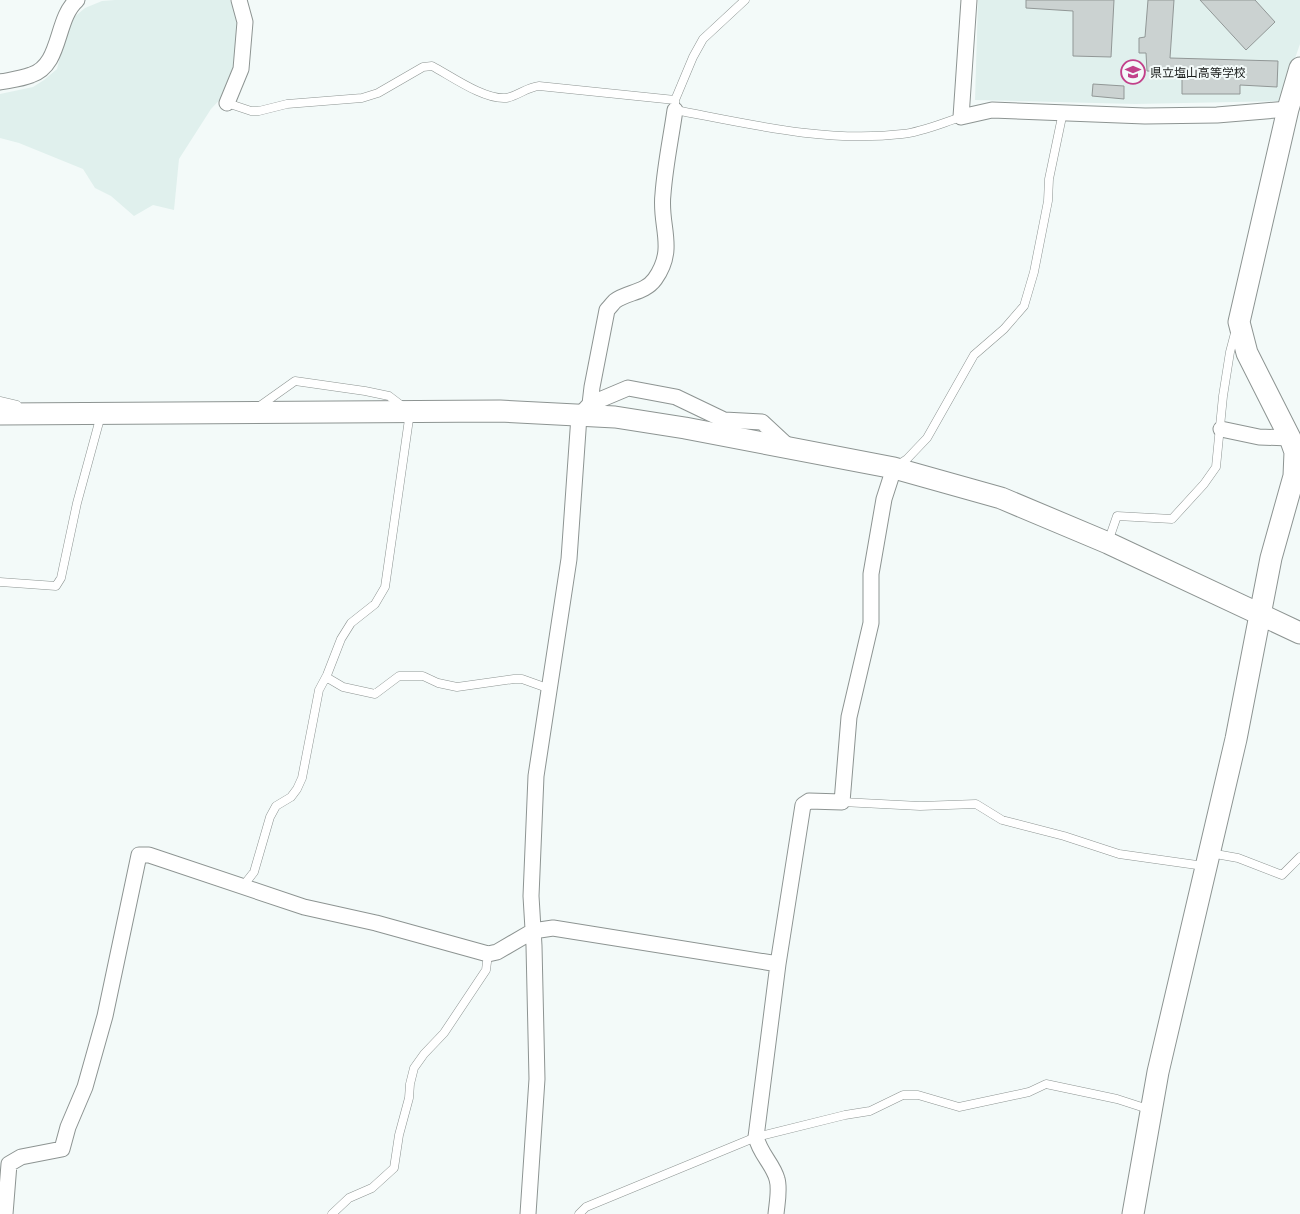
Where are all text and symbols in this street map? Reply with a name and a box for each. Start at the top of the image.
school or university icon: 県立塩山高等学校 [1120,59,1146,85]
place label: 県立塩山高等学校 [1150,64,1246,81]

